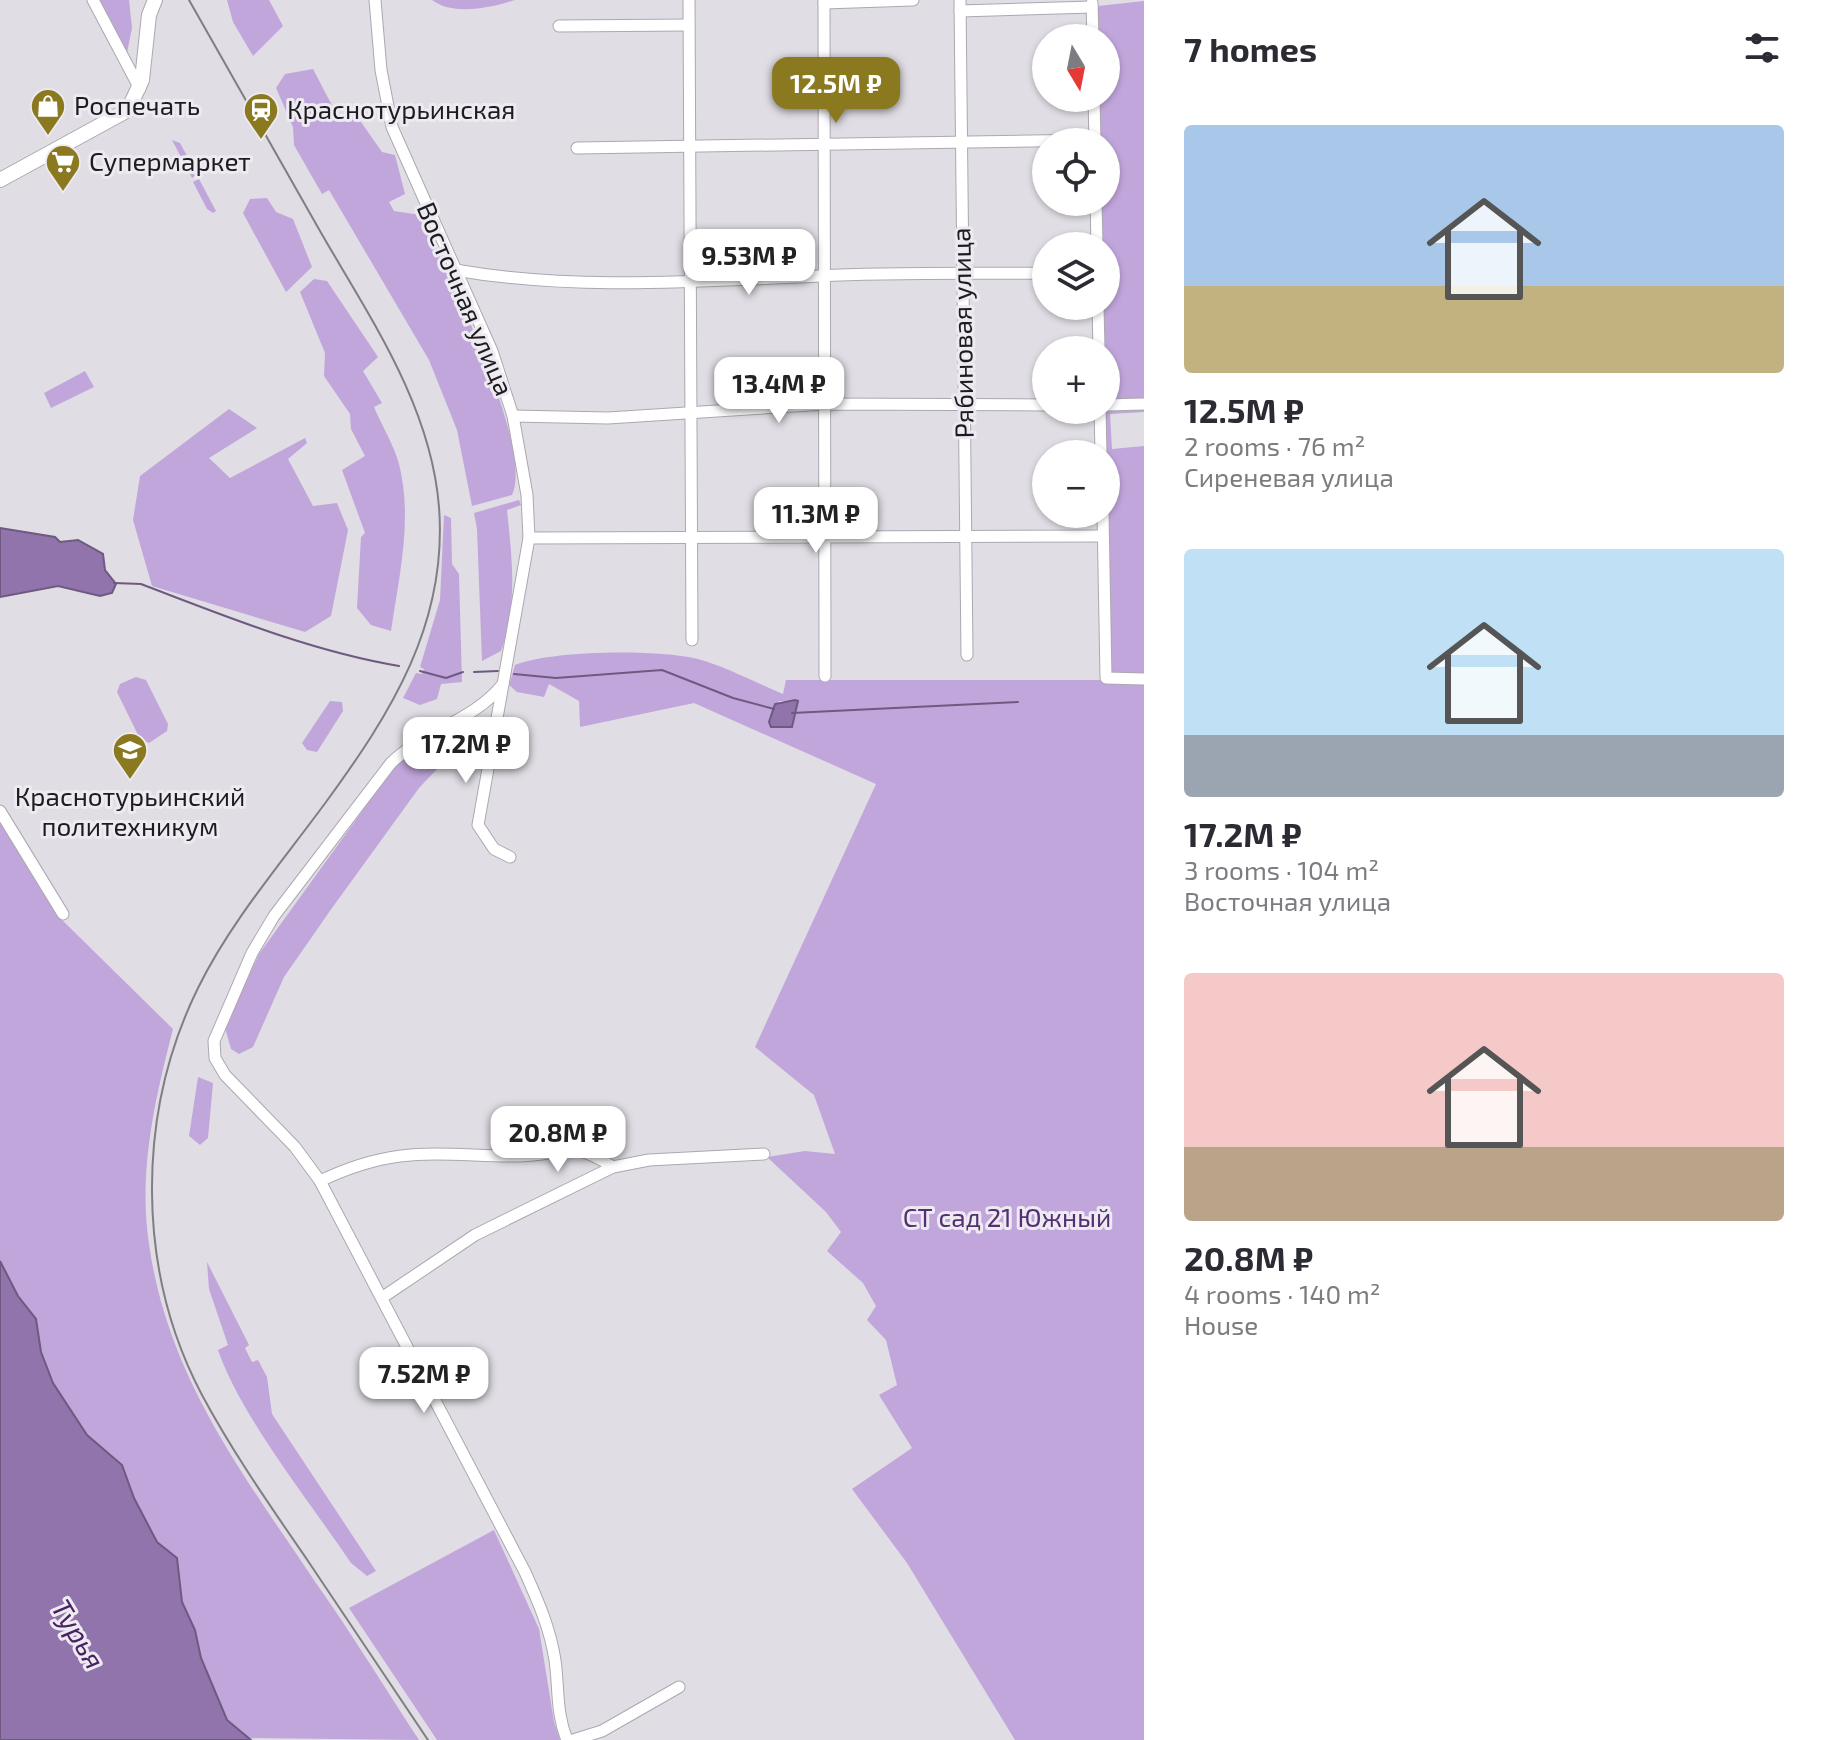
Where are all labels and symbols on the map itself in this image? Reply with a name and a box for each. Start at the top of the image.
north arrow [1032,24,1120,112]
pin: 12.5M ₽ [762,57,910,125]
shop icon: Роспечать [29,87,67,137]
place label: Роспечать [74,89,200,120]
station icon: Краснотурьинская [242,91,280,141]
place label: Краснотурьинская [287,93,515,125]
supermarket icon: Супермаркет [44,143,82,193]
place label: Супермаркет [89,145,251,177]
street label: Восточная улица [411,197,521,400]
street label: Рябиновая улица [944,227,980,439]
pin: 9.53M ₽ [675,229,823,297]
pin: 13.4M ₽ [705,357,853,425]
pin: 11.3M ₽ [742,487,890,555]
pin: 17.2M ₽ [392,717,540,785]
school or university icon: Краснотурьинский политехникум [111,731,149,781]
place label: Краснотурьинский политехникум [15,780,245,842]
pin: 20.8M ₽ [484,1106,632,1174]
park label: СТ сад 21 Южный [903,1201,1111,1232]
pin: 7.52M ₽ [350,1347,498,1415]
water label: Турья [45,1592,113,1674]

